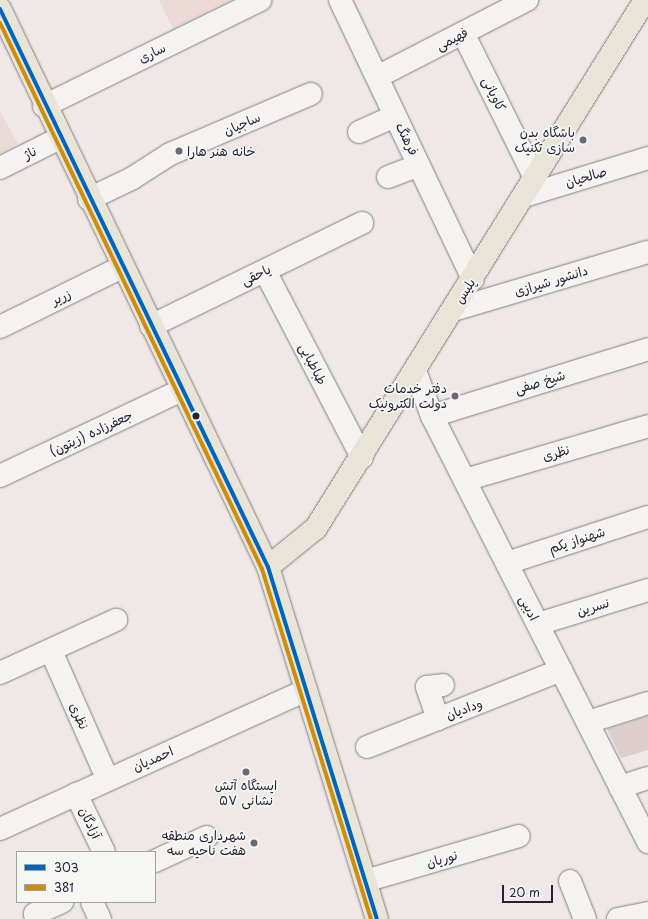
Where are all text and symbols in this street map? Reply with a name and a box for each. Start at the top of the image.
street label: فهیمی [433,24,471,54]
street label: ساری [136,40,168,66]
street label: کاویانی [479,74,509,114]
street label: ساجیان [221,109,263,139]
street label: فرهنگ [392,120,422,158]
place label: باشگاه بدن سازی تکنیک [515,125,575,156]
marker: باشگاه بدن سازی تکنیک [578,135,588,145]
street label: ناژ [21,143,39,163]
place label: خانه هنر هارا [187,143,255,159]
marker: خانه هنر هارا [174,146,184,156]
street label: صالحیان [563,163,609,191]
street label: یاحقی [239,261,273,289]
street label: دانشور شیرازی [512,262,590,300]
street label: پلیس [451,276,479,306]
street label: زریر [49,286,73,308]
street label: طباطبایی [296,341,330,387]
street label: شیخ صفی [513,367,567,397]
place label: دفتر خدمات دولت الکترونیک [369,381,447,412]
marker: دفتر خدمات دولت الکترونیک [450,391,460,401]
street label: جعفرزاده (زیتون) [47,407,135,459]
unlabelled marker [191,411,201,421]
street label: نظری [541,442,571,464]
street label: شهنواز یکم [547,524,607,556]
street label: ادیبی [516,593,542,623]
street label: نسرین [575,595,611,619]
street label: ودادیان [444,695,484,723]
street label: نظری [66,700,92,732]
street label: احمدیان [130,743,176,775]
marker: ایستگاه آتش نشانی ۵۷ [241,767,251,777]
place label: ایستگاه آتش نشانی ۵۷ [215,778,277,809]
street label: آزادگان [76,805,104,841]
place label: شهرداری منطقه هفت ناحیه سه [162,828,246,859]
marker: شهرداری منطقه هفت ناحیه سه [249,838,259,848]
street label: نوریان [425,847,459,871]
legend [16,851,156,903]
text: 303 [54,858,79,876]
scale bar [504,877,555,903]
text: 381 [54,878,74,896]
text: 20 m [509,883,540,901]

